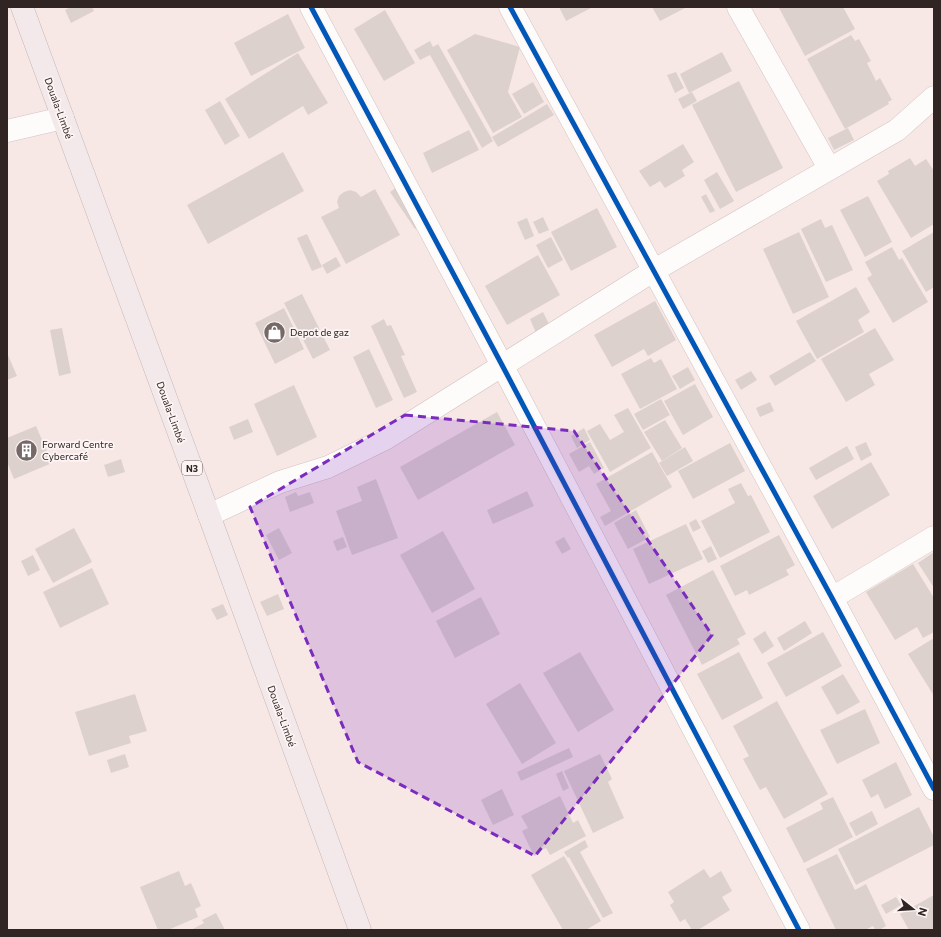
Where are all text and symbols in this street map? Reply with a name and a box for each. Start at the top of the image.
street label: Douala-Limbé [42,76,76,140]
shop icon: Depot de gaz [261,319,287,345]
place label: Depot de gaz [290,326,349,338]
street label: Douala-Limbé [154,380,188,444]
building icon: Forward Centre Cybercafé [14,437,40,463]
place label: Forward Centre Cybercafé [42,438,113,462]
road number: N3 [182,461,202,475]
street label: Douala-Limbé [265,684,299,748]
north arrow [893,889,933,929]
text: N [916,906,930,918]

